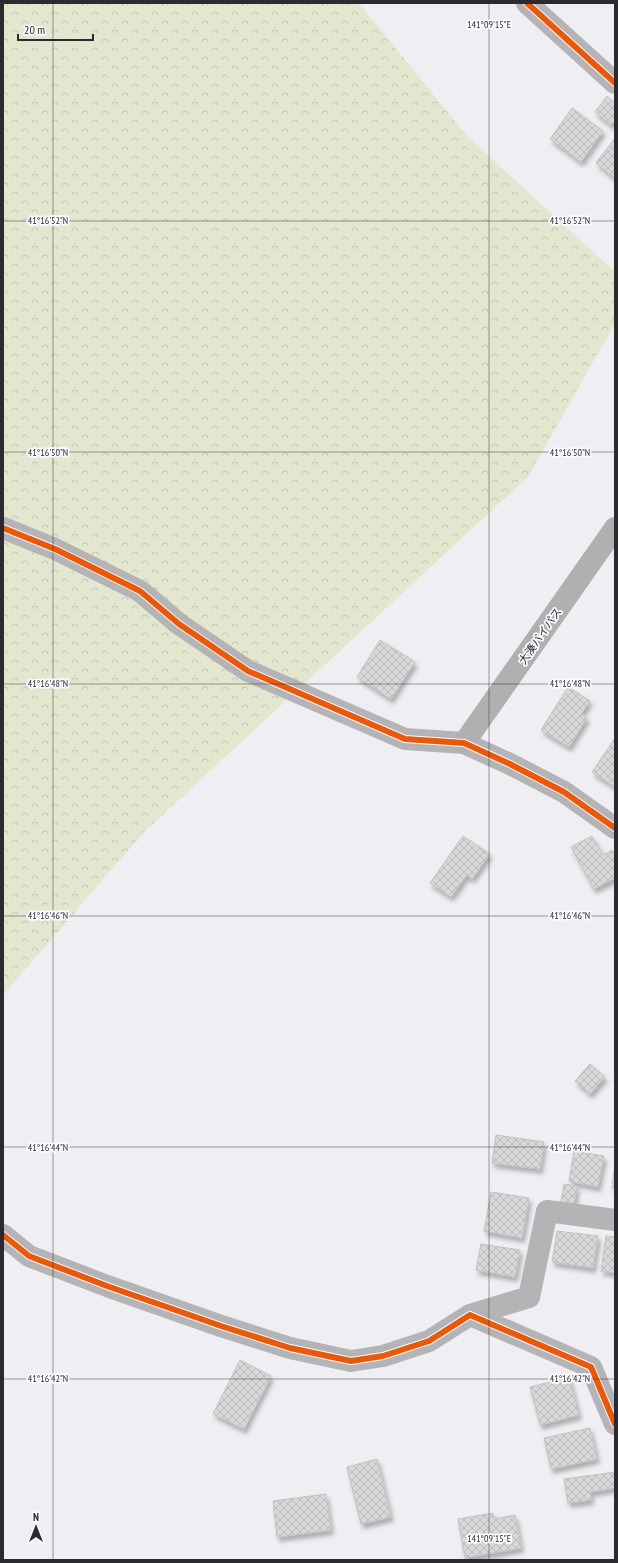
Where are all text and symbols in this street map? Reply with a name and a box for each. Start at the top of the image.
scale bar [18,16,93,42]
text: 141°09'15"E [467,18,511,31]
text: 20 m [24,22,45,37]
text: 41°16'52"N [28,214,68,227]
text: 41°16'52"N [550,214,590,227]
text: 41°16'50"N [28,446,68,459]
text: 41°16'50"N [550,446,590,459]
street label: 大湊バイパス [515,605,565,667]
text: 41°16'48"N [28,677,68,690]
text: 41°16'48"N [550,677,590,690]
text: 41°16'46"N [28,909,68,922]
text: 41°16'46"N [550,909,590,922]
text: 41°16'44"N [28,1141,68,1154]
text: 41°16'44"N [550,1141,590,1154]
text: 41°16'42"N [28,1372,68,1385]
text: 41°16'42"N [550,1372,590,1385]
north arrow [16,1507,56,1547]
text: N [33,1510,39,1524]
text: 141°09'15"E [467,1532,511,1545]

